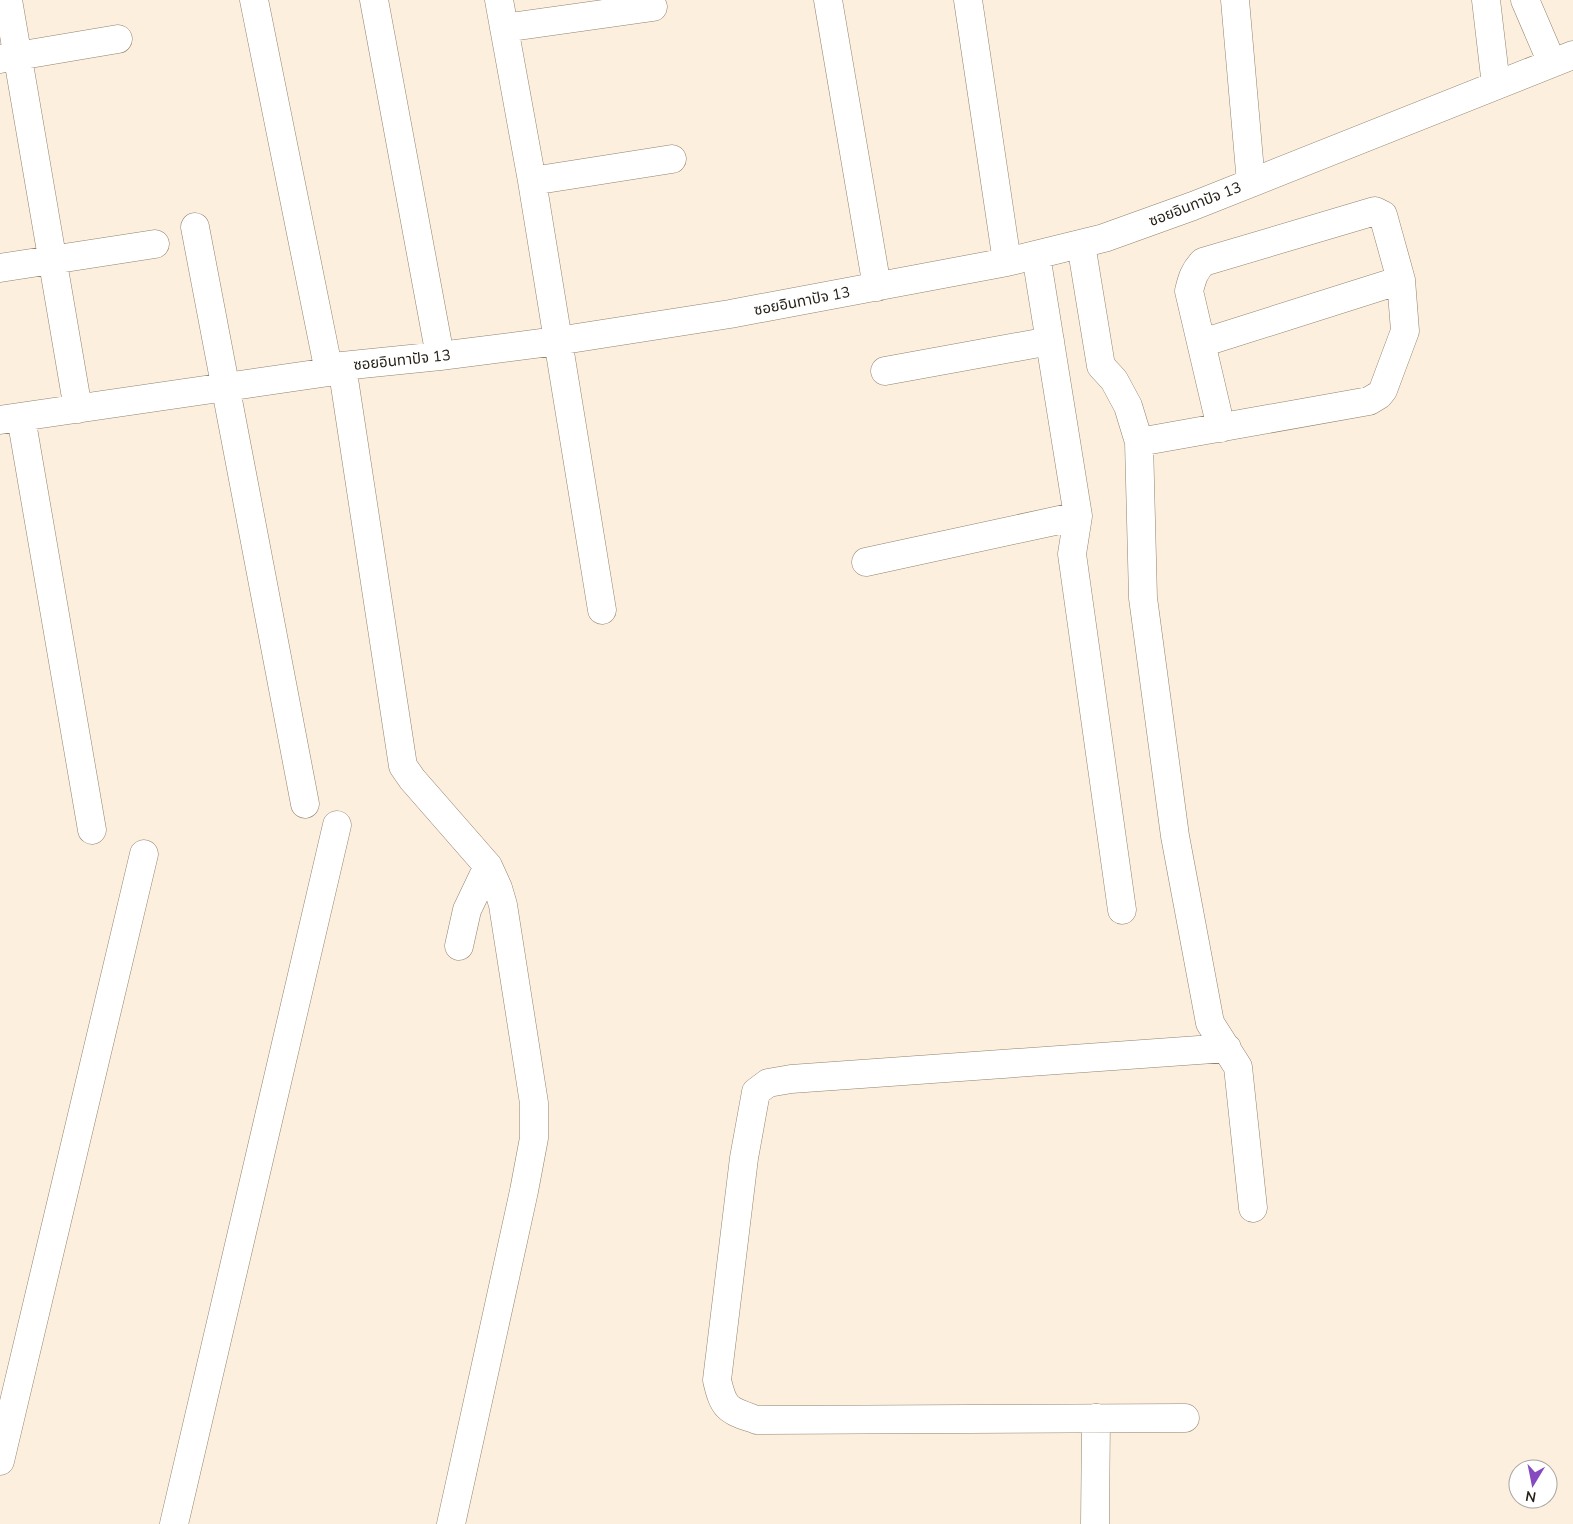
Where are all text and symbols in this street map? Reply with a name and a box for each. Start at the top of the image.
street label: ซอยอินทาปัจ 13 [1146,177,1244,231]
street label: ซอยอินทาปัจ 13 [752,282,852,320]
street label: ซอยอินทาปัจ 13 [352,345,452,375]
north arrow [1508,1459,1558,1509]
text: N [1524,1486,1538,1507]

